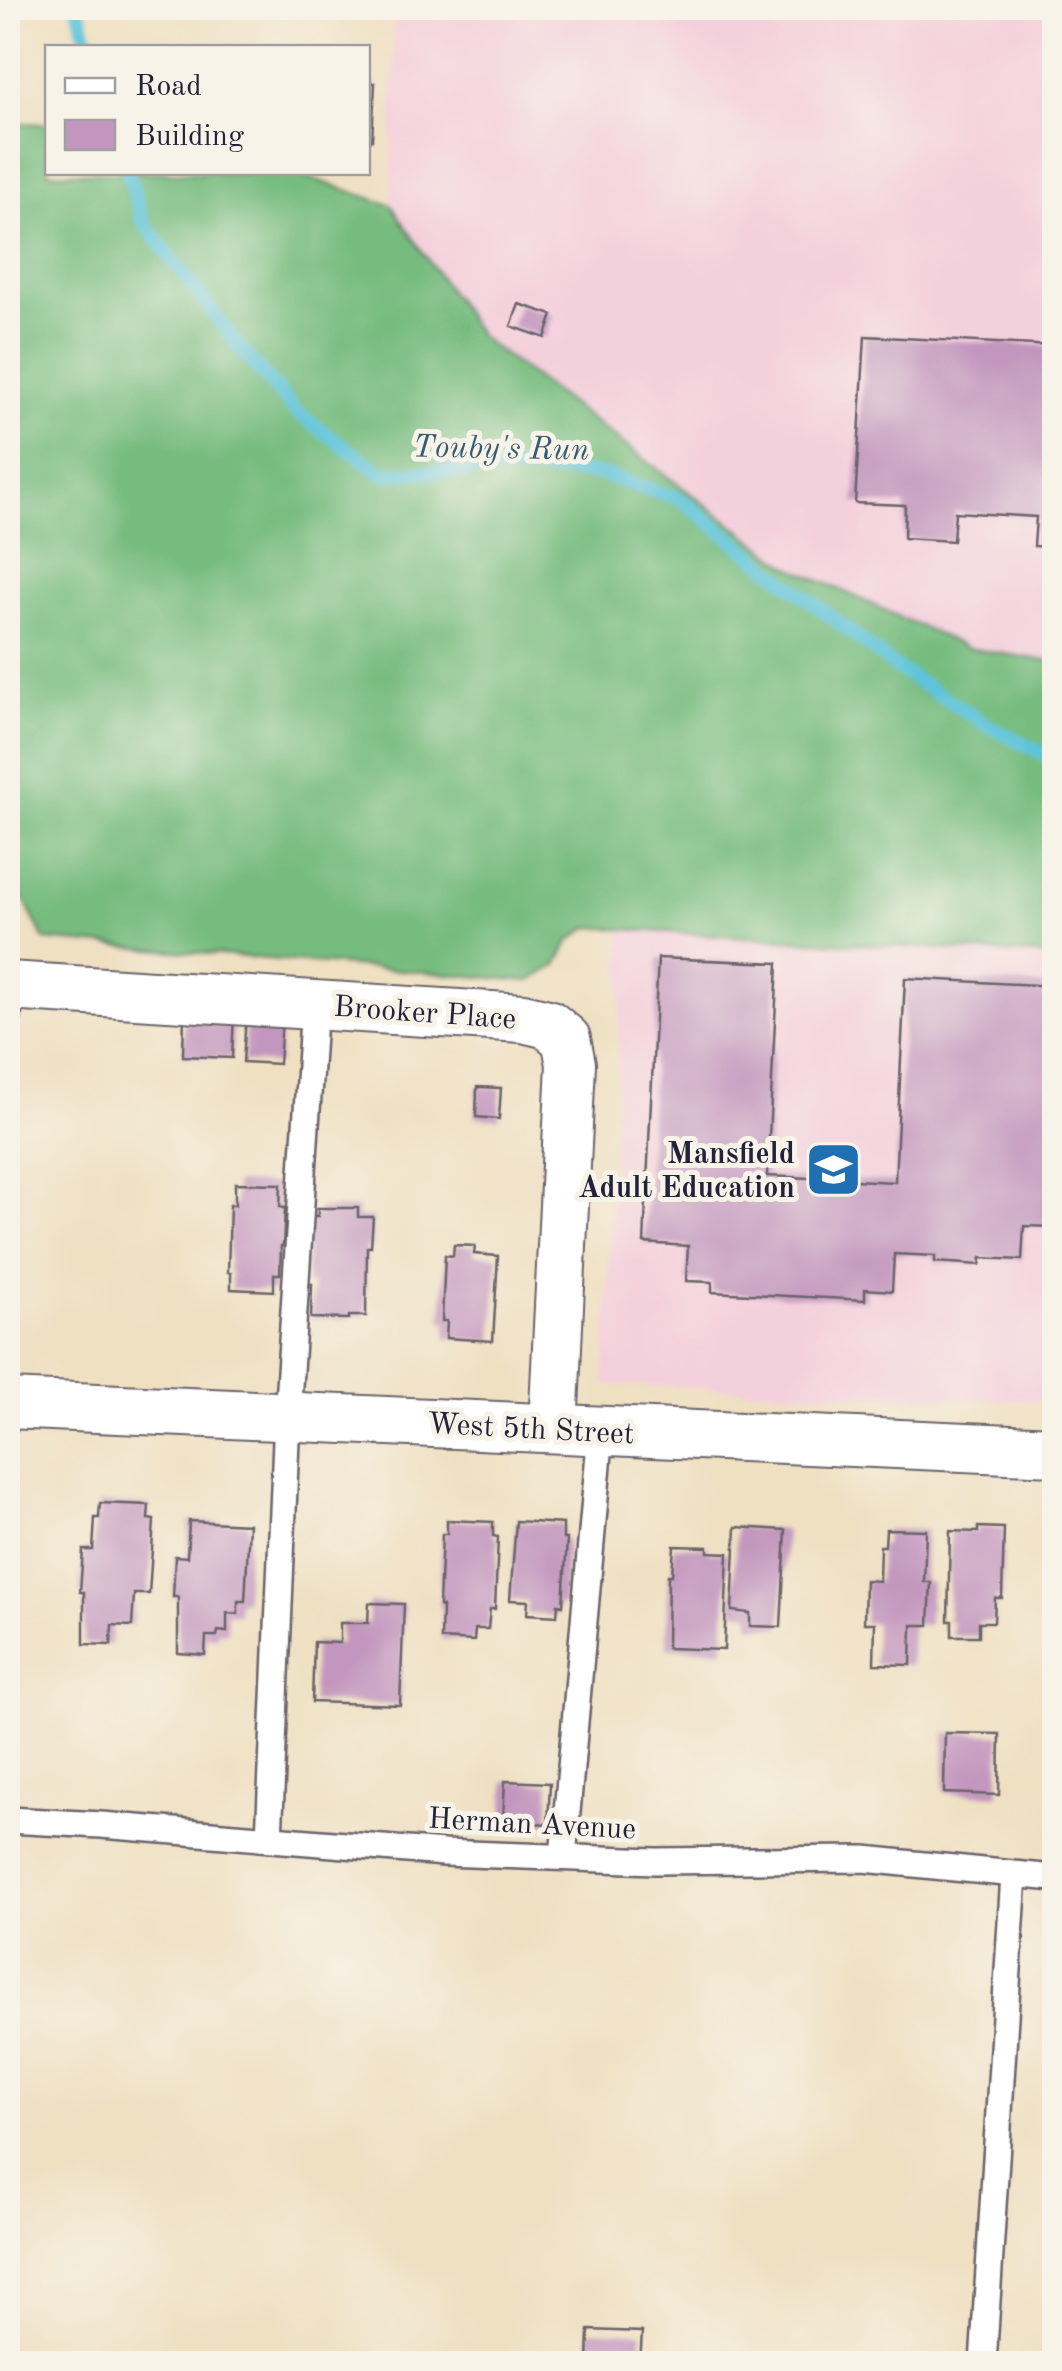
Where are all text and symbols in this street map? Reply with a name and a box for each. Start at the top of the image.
legend [45,45,370,175]
text: Road [135,72,202,102]
text: Building [135,122,244,152]
water label: Touby's Run [412,432,590,468]
street label: Brooker Place [333,993,517,1035]
place label: Mansfield Adult Education [578,1140,795,1204]
school or university icon: Mansfield Adult Education [804,1140,864,1200]
street label: West 5th Street [427,1410,635,1450]
street label: Herman Avenue [427,1805,637,1845]

